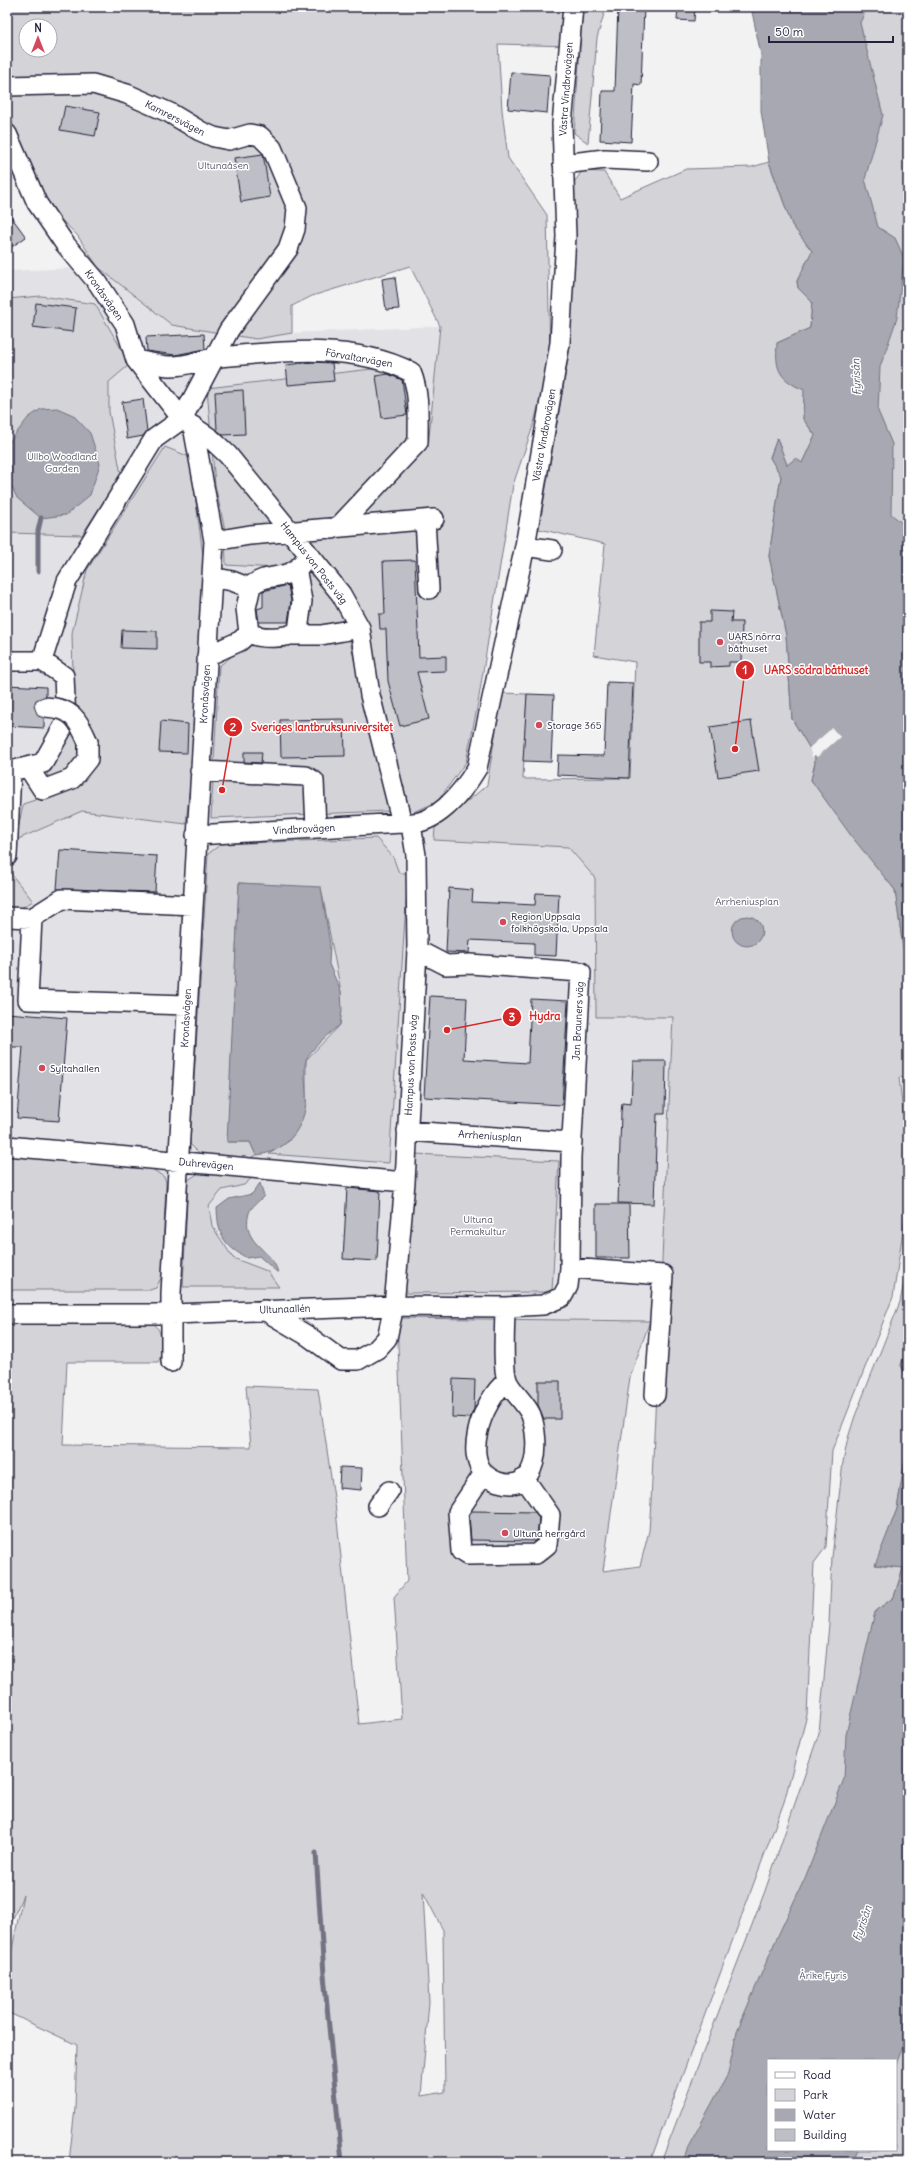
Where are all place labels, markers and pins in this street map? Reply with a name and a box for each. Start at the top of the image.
place label: UARS nörra båthuset [728,630,781,655]
marker: UARS nörra båthuset [715,637,725,647]
callout: UARS södra båthuset [735,659,876,682]
callout: Sveriges lantbruksuniversitet [223,716,401,739]
place label: Storage 365 [547,719,602,732]
marker: Storage 365 [534,720,544,730]
place label: Region Uppsala folkhögskola, Uppsala [511,910,608,935]
marker: Region Uppsala folkhögskola, Uppsala [498,917,508,927]
callout: Hydra [502,1005,569,1028]
place label: Syltahallen [50,1062,100,1075]
marker: Syltahallen [37,1063,47,1073]
place label: Ultuna herrgård [513,1527,586,1540]
marker: Ultuna herrgård [500,1528,510,1538]

